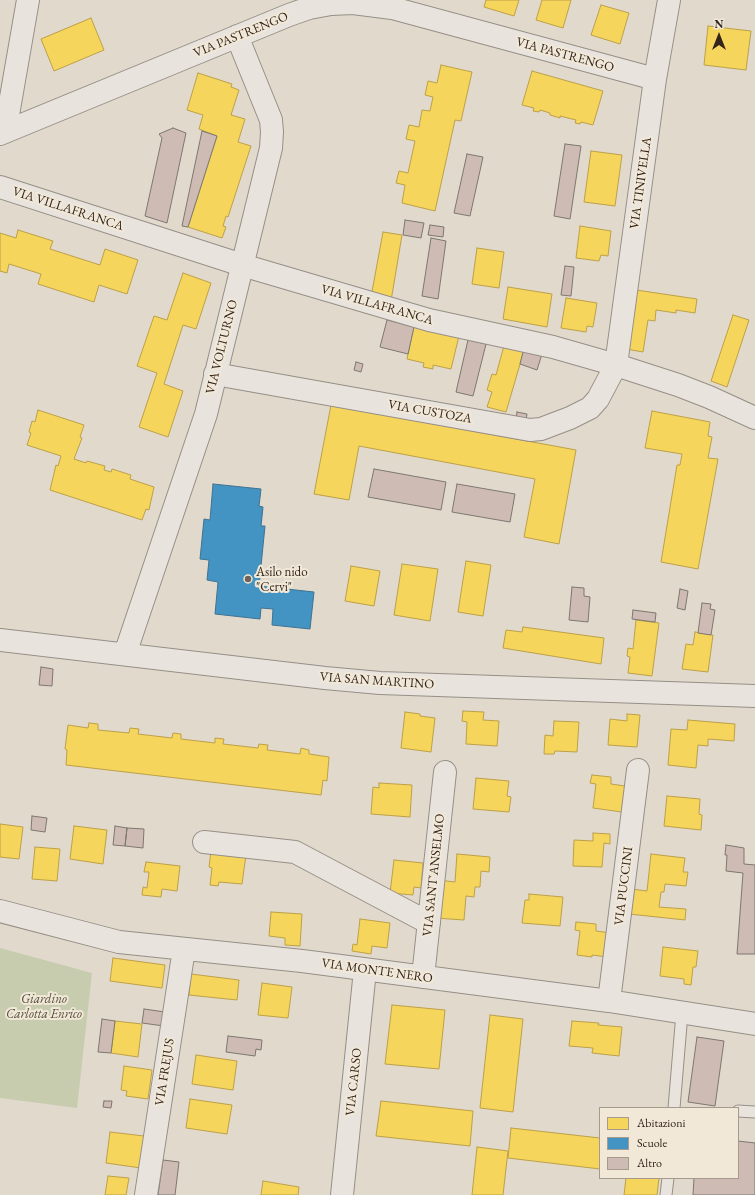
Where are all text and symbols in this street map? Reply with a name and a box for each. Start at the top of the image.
street label: VIA PASTRENGO [191,9,291,61]
north arrow [699,16,739,56]
text: N [715,17,723,31]
street label: VIA PASTRENGO [514,34,616,76]
street label: VIA TINIVELLA [627,136,655,230]
street label: VIA VILLAFRANCA [10,184,126,234]
street label: VIA VILLAFRANCA [319,282,435,328]
street label: VIA VOLTURNO [203,298,241,396]
street label: VIA CUSTOZA [387,397,473,427]
place label: Asilo nido "Cervi" [256,564,308,595]
marker: Asilo nido "Cervi" [243,574,253,584]
street label: VIA SAN MARTINO [319,669,435,693]
street label: VIA SANT'ANSELMO [420,813,448,937]
street label: VIA PUCCINI [611,846,637,926]
street label: VIA MONTE NERO [320,955,434,987]
park label: Giardino Carlotta Enrico [6,991,82,1022]
street label: VIA FREJUS [152,1037,178,1107]
street label: VIA CARSO [343,1047,365,1117]
legend [599,1107,739,1179]
text: Abitazioni [637,1115,685,1131]
text: Scuole [637,1135,667,1151]
text: Altro [637,1155,662,1171]

